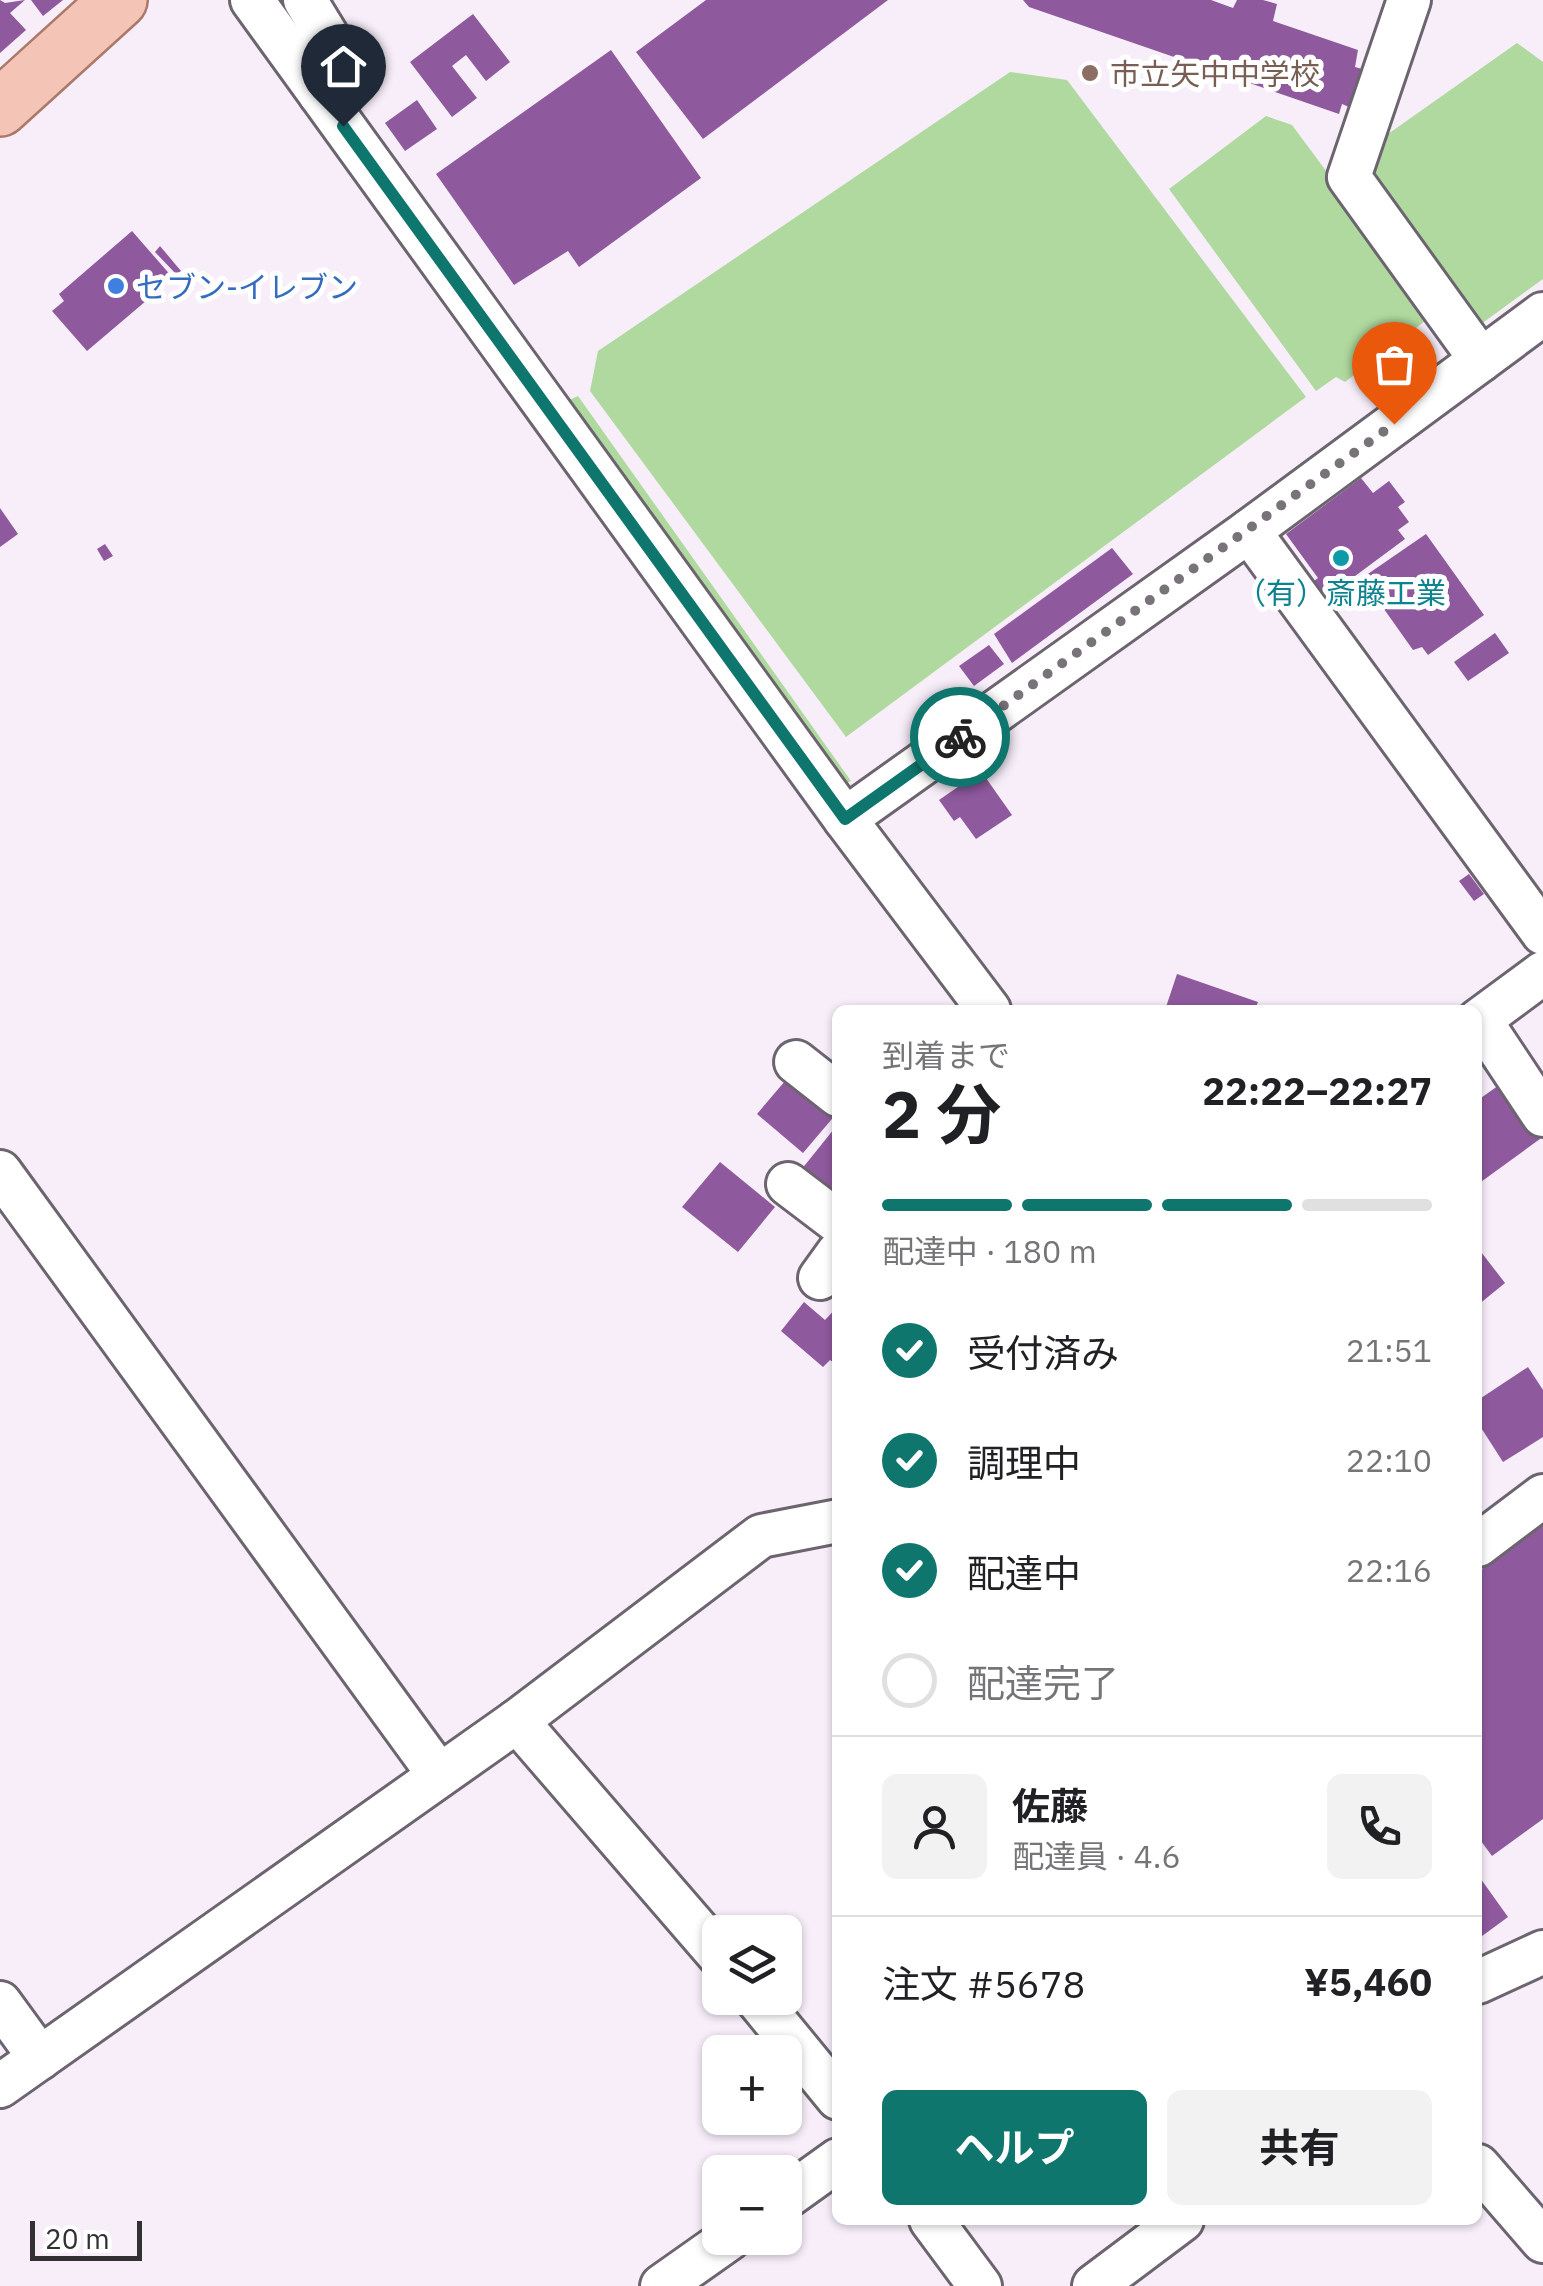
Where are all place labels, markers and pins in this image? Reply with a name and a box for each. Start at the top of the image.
pin [301,24,386,127]
place label: 市立矢中中学校 [1110,54,1320,93]
marker: 市立矢中中学校 [1079,62,1101,84]
place label: セブン-イレブン [136,267,358,306]
marker: セブン-イレブン [105,275,127,297]
pin [1352,322,1437,425]
marker: （有）斎藤工業 [1330,547,1352,569]
place label: （有）斎藤工業 [1236,573,1446,612]

